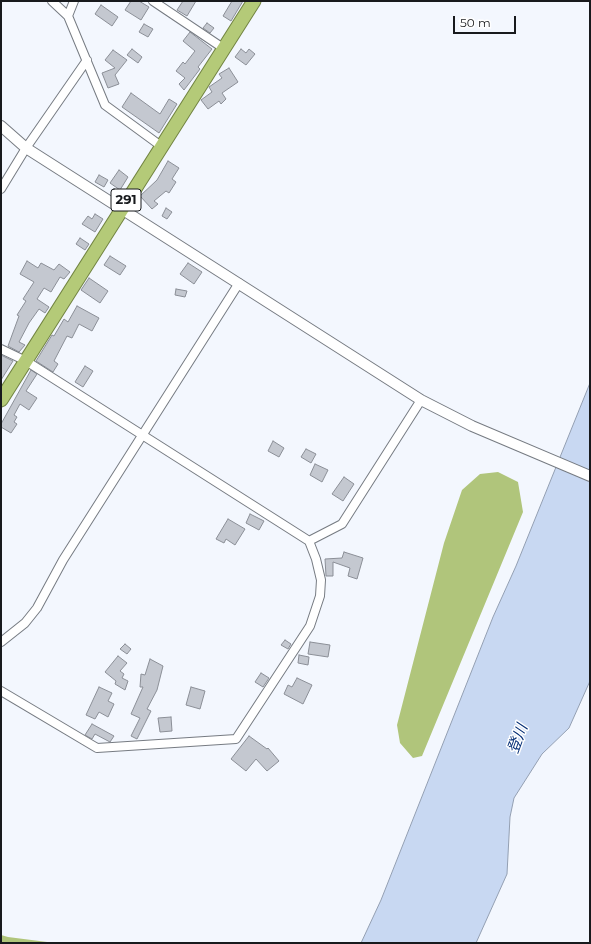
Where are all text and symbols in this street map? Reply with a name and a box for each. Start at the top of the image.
scale bar [455,8,518,34]
text: 50 m [460,15,491,30]
road number: 291 [111,189,141,211]
water label: 登川 [504,722,532,756]

